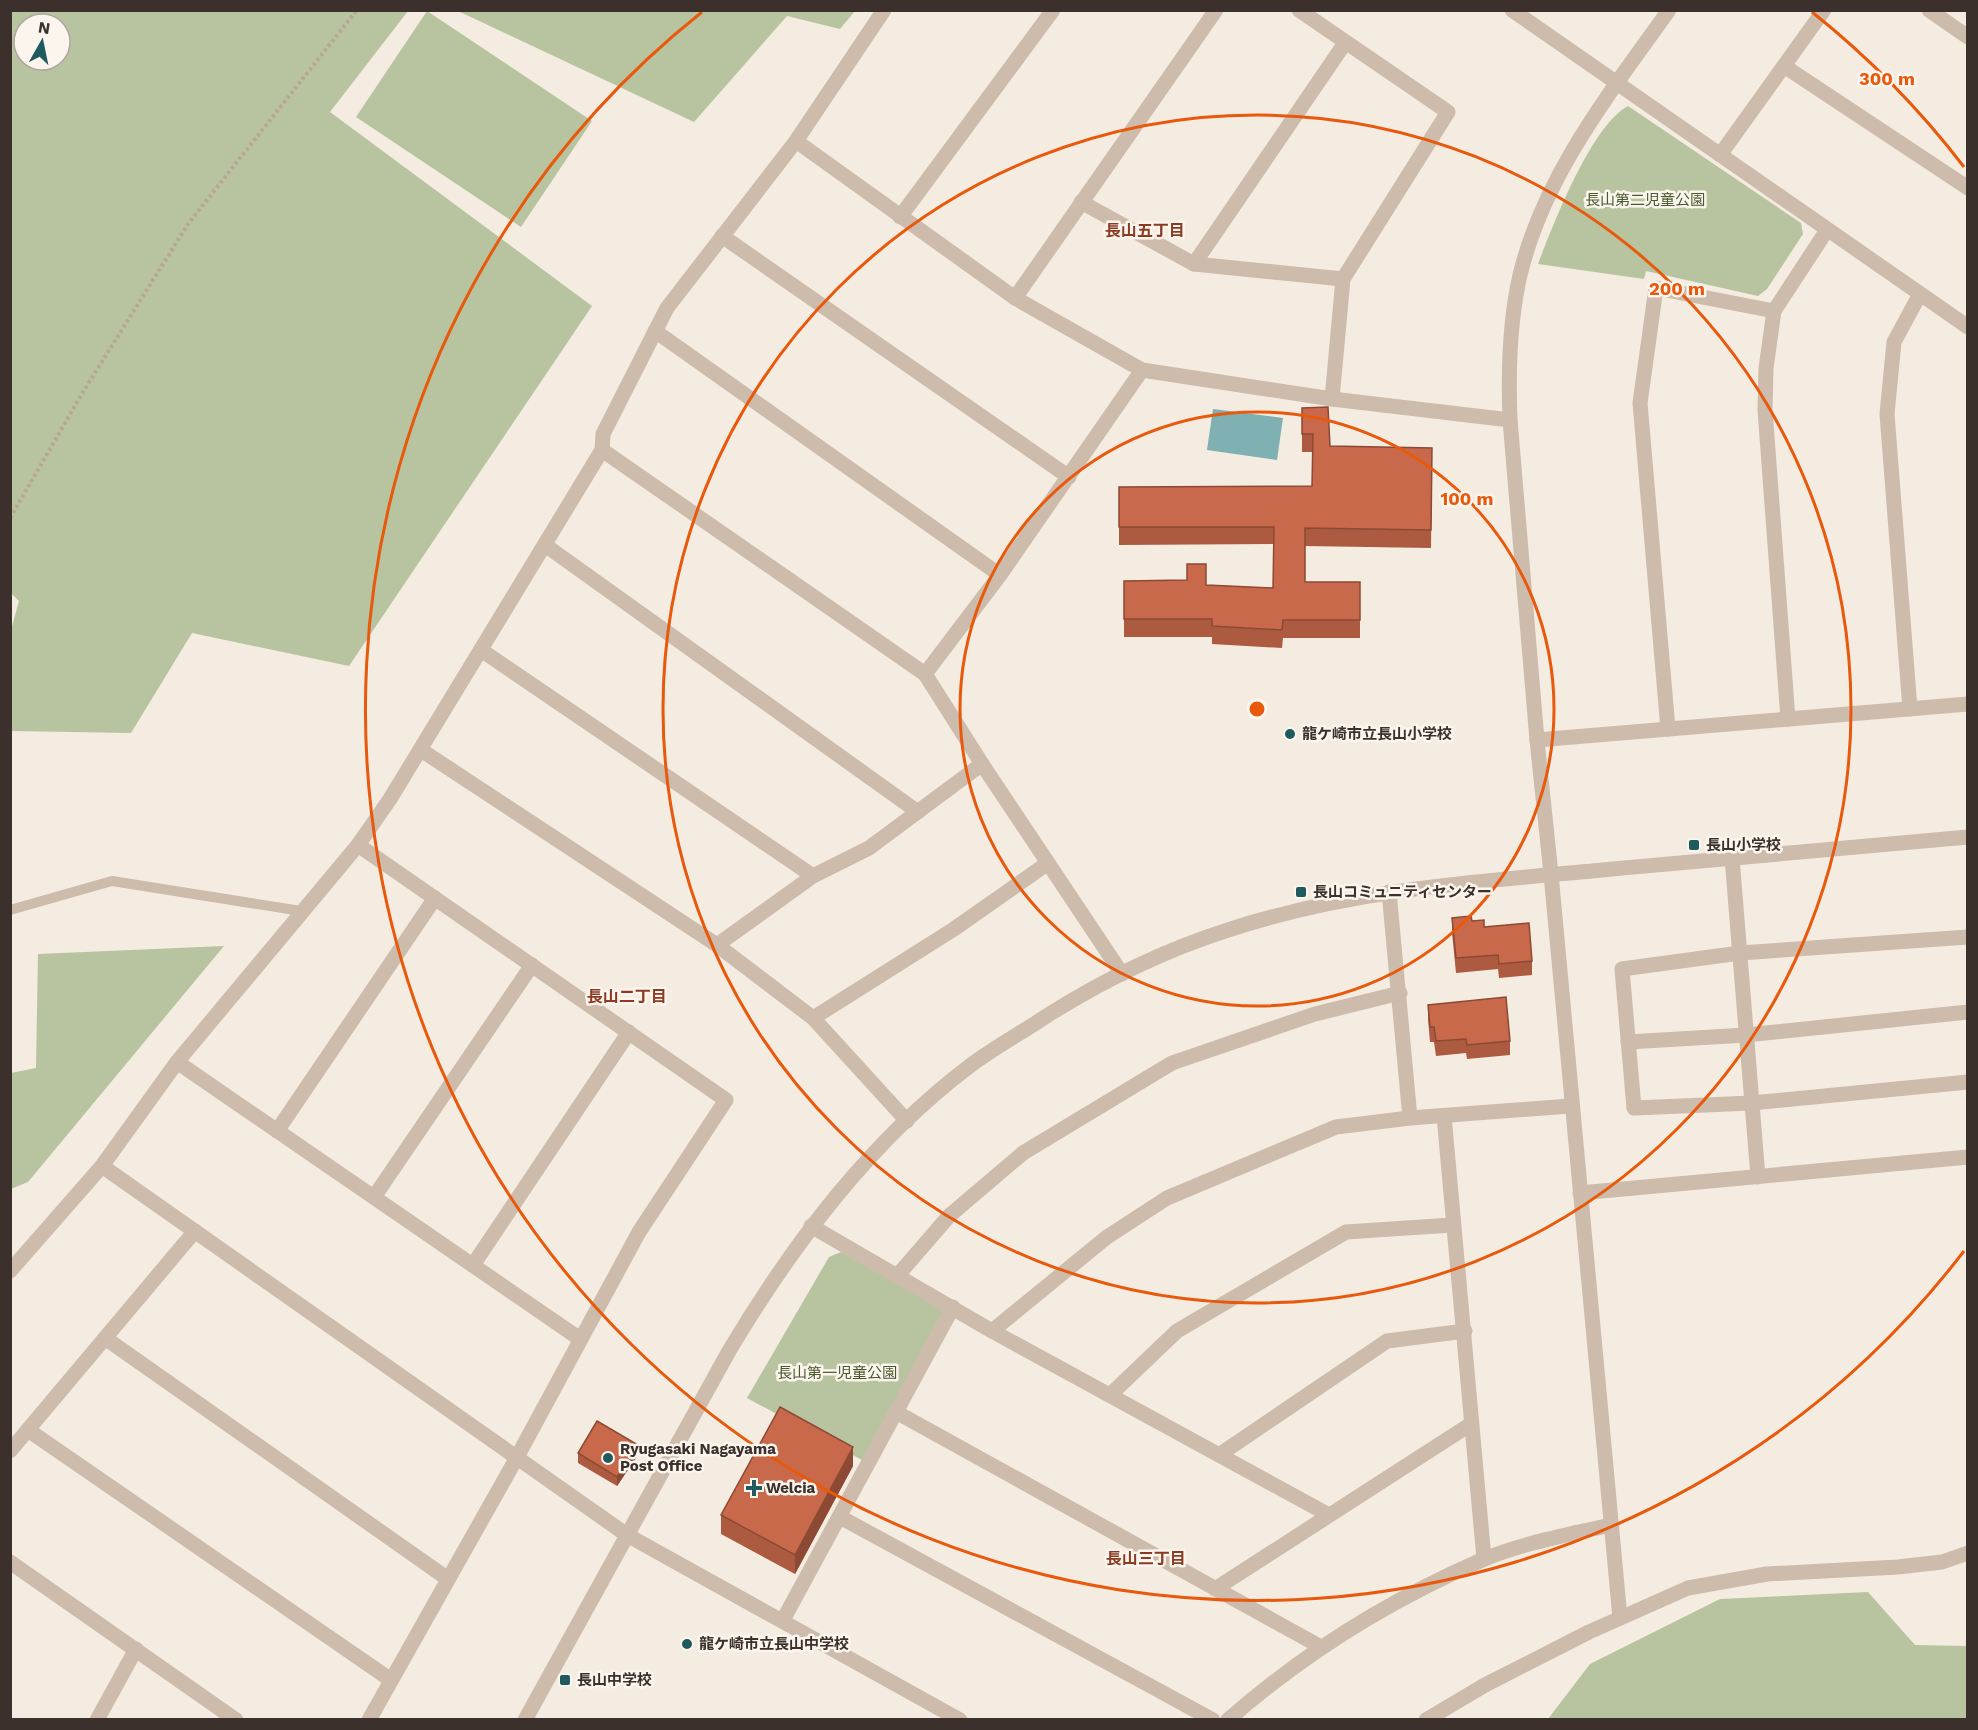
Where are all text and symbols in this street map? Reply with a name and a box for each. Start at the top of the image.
north arrow [12,12,72,72]
text: N [37,17,52,38]
text: 300 m [1859,68,1915,89]
park label: 長山第二児童公園 [1585,191,1705,209]
district label: 長山五丁目 [1105,221,1185,240]
text: 200 m [1649,278,1705,299]
text: 100 m [1440,488,1494,509]
centre of rings [1247,699,1267,719]
place label: 龍ケ崎市立長山小学校 [1302,725,1452,743]
marker: 龍ケ崎市立長山小学校 [1283,727,1297,741]
place label: 長山小学校 [1706,836,1781,854]
marker: 長山小学校 [1687,838,1701,852]
place label: 長山コミュニティセンター [1313,883,1492,901]
marker: 長山コミュニティセンター [1294,885,1308,899]
district label: 長山二丁目 [587,987,667,1006]
park label: 長山第一児童公園 [777,1364,897,1382]
place label: Ryugasaki Nagayama Post Office [620,1440,776,1475]
marker: Ryugasaki Nagayama Post Office [601,1451,615,1465]
place label: Welcia [766,1479,816,1497]
marker: Welcia [747,1481,761,1495]
district label: 長山三丁目 [1106,1549,1186,1568]
place label: 龍ケ崎市立長山中学校 [699,1635,849,1653]
marker: 龍ケ崎市立長山中学校 [680,1637,694,1651]
place label: 長山中学校 [577,1671,652,1689]
marker: 長山中学校 [558,1673,572,1687]

